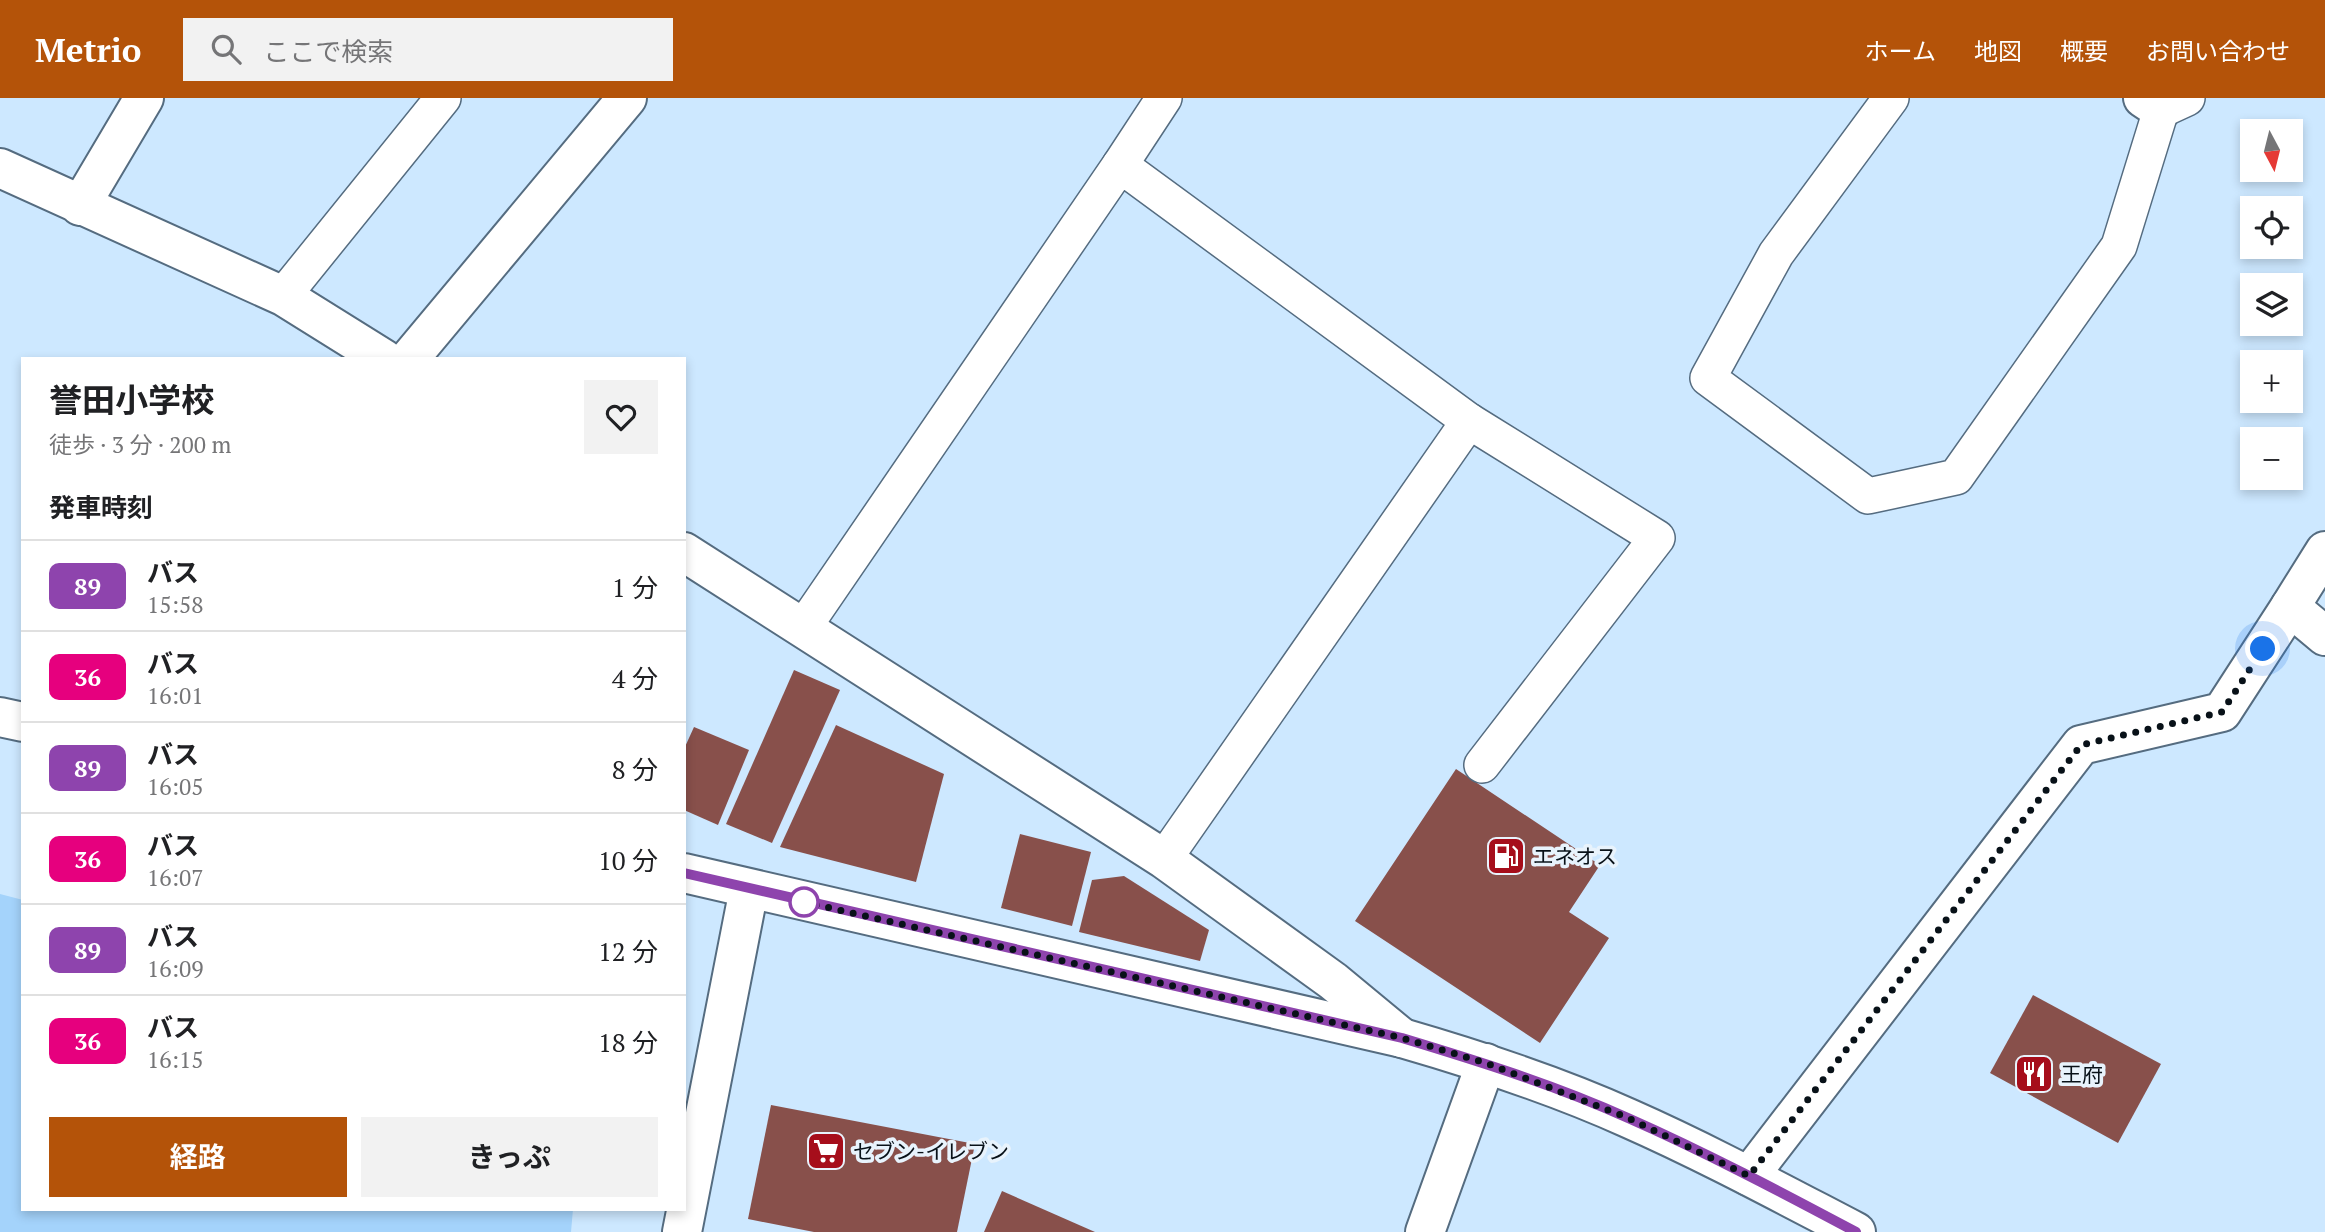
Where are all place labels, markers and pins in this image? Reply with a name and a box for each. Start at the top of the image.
fuel station icon: エネオス [1485,835,1527,877]
place label: エネオス [1533,842,1617,870]
unlabelled marker [789,887,819,917]
restaurant icon: 王府 [2013,1053,2055,1095]
place label: 王府 [2061,1060,2103,1088]
supermarket icon: セブン-イレブン [805,1130,847,1172]
place label: セブン-イレブン [853,1137,1009,1165]

